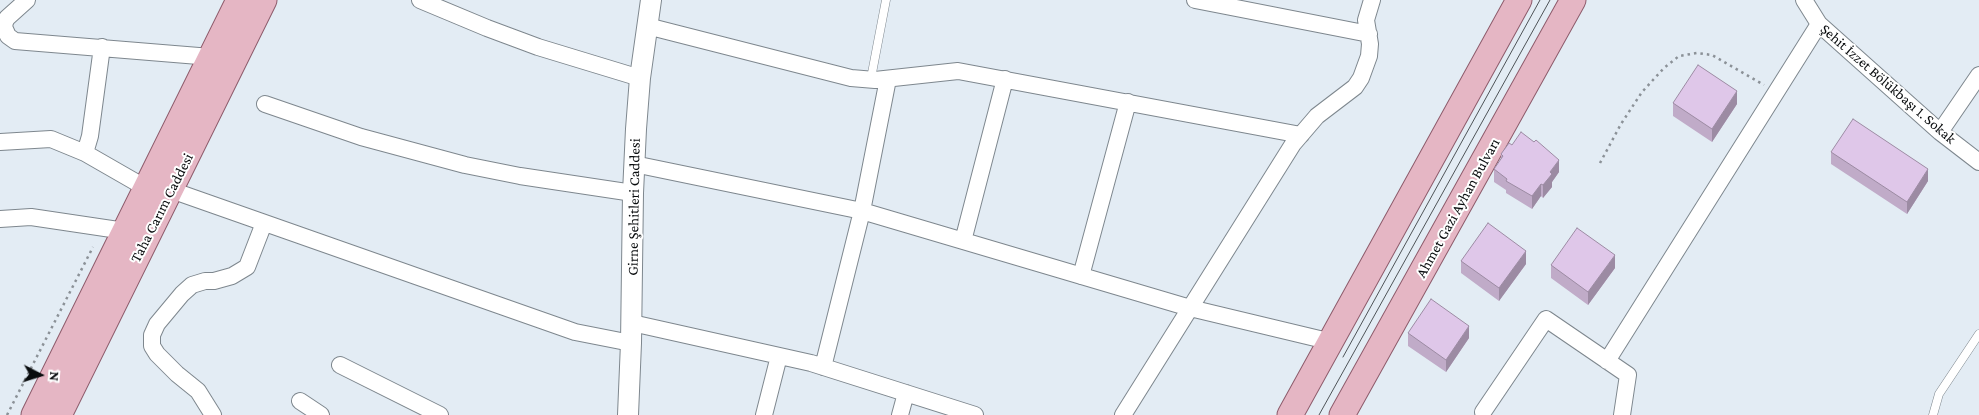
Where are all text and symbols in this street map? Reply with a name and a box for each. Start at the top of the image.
street label: Şehit İzzet Bölükbaşı 1. Sokak [1817,20,1959,148]
street label: Ahmet Gazi Ayhan Bulvarı [1412,135,1504,281]
street label: Girne Şehitleri Caddesi [624,138,644,276]
street label: Taha Carım Caddesi [127,150,197,266]
north arrow [15,350,65,400]
text: N [47,371,63,382]

